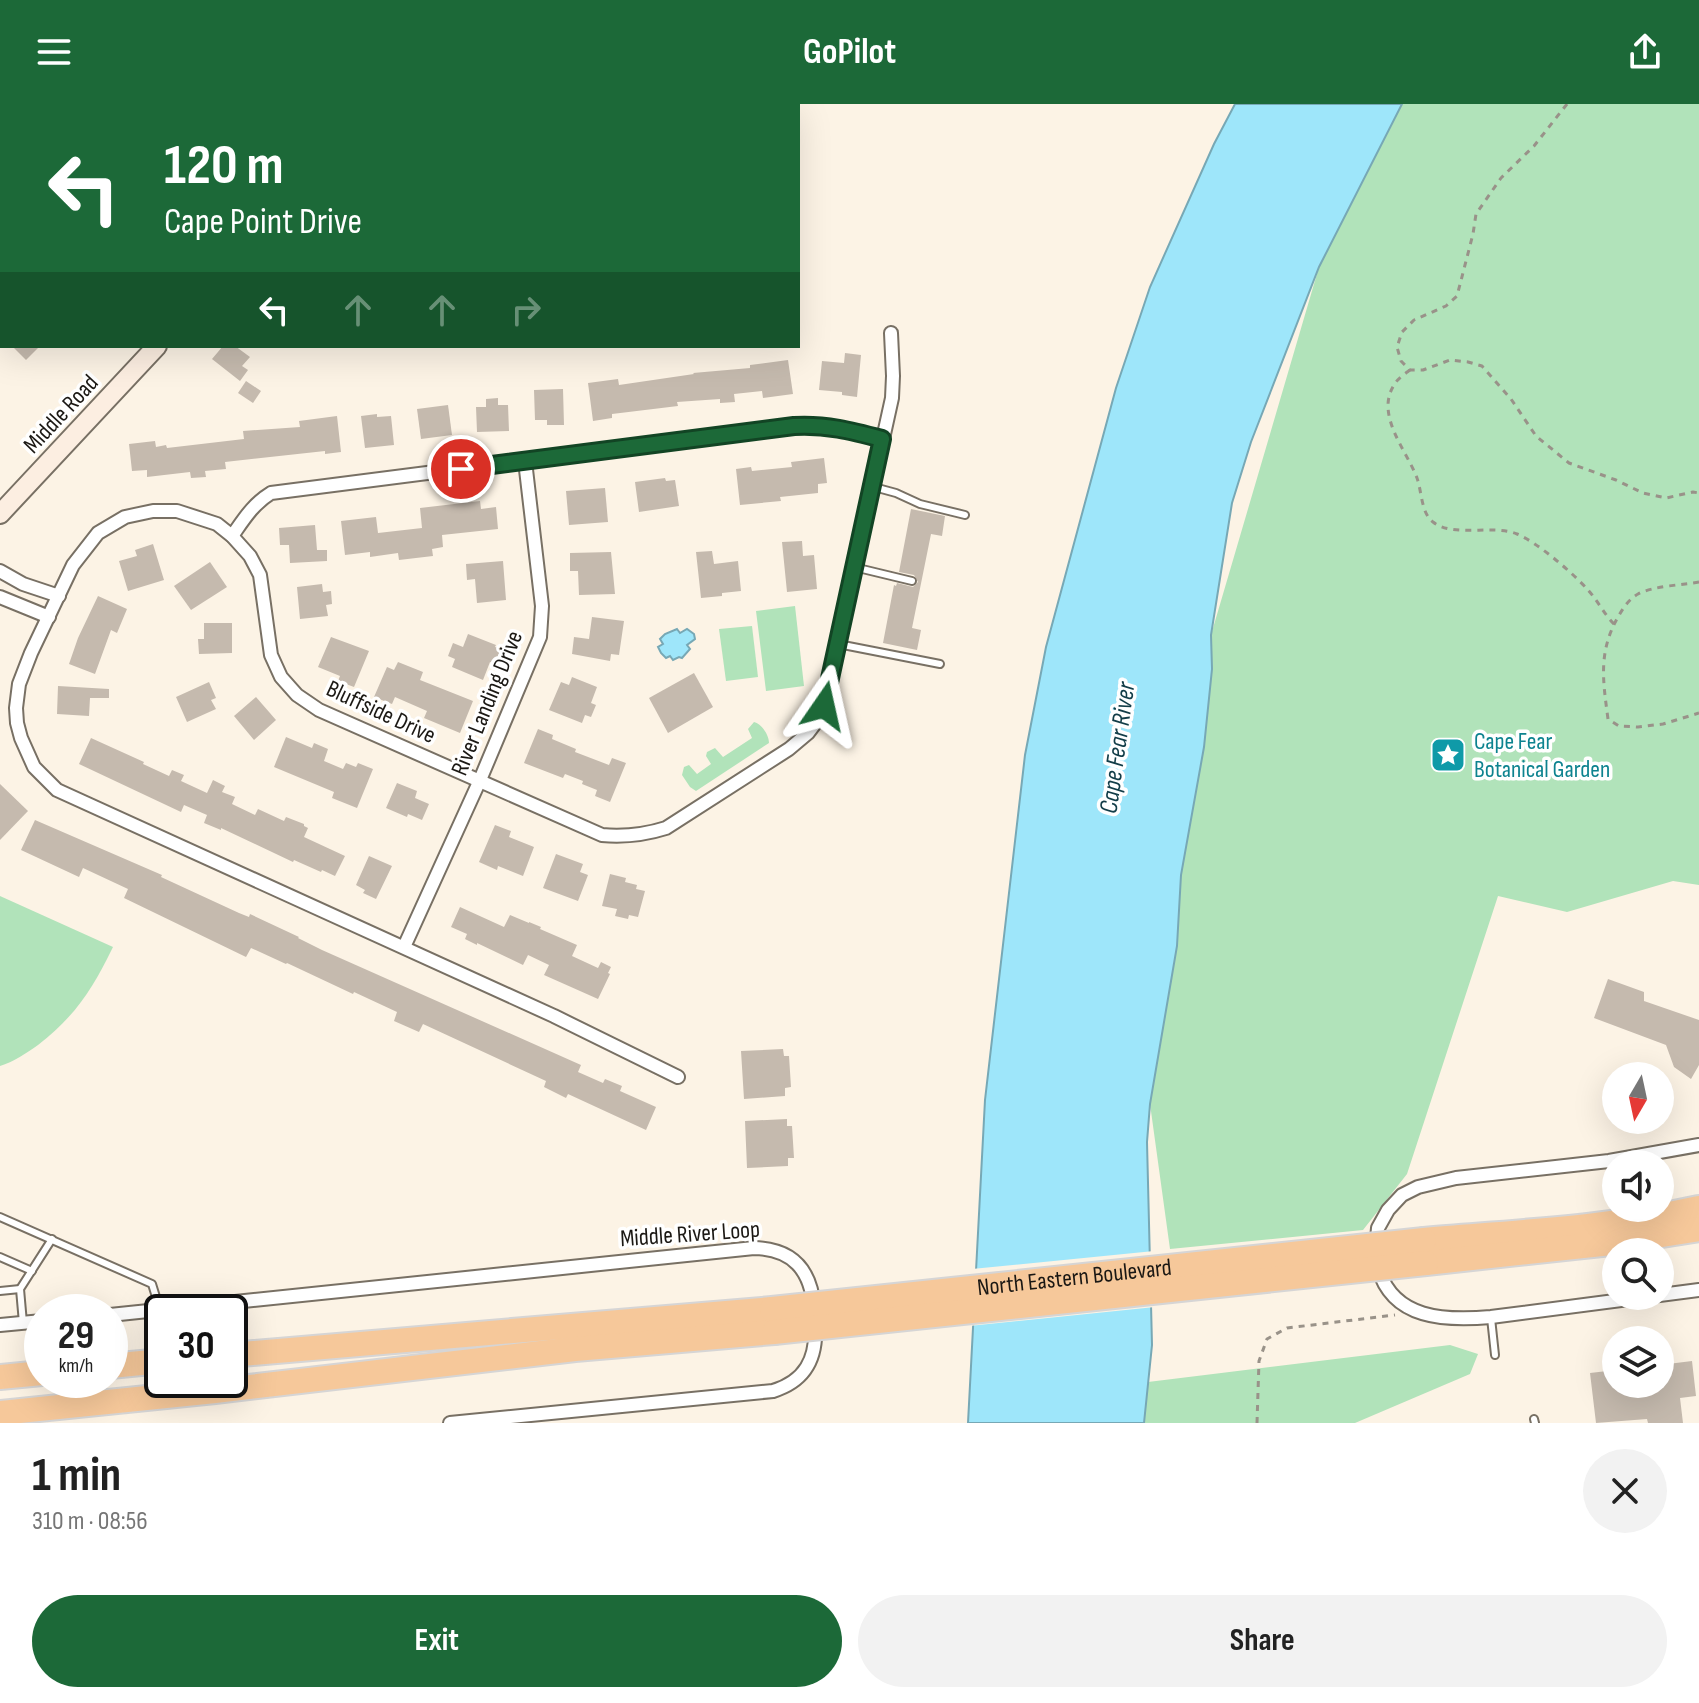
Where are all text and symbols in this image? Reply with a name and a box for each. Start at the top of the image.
icon: menu [32,30,76,74]
icon: share [1623,30,1667,74]
text: GoPilot [803,31,896,74]
text: 120 m [164,133,284,200]
icon: left [32,136,136,240]
text: Cape Point Drive [164,201,362,244]
icon: left [252,288,296,332]
icon: ahead [336,288,380,332]
icon: ahead [420,288,464,332]
icon: right [504,288,548,332]
street label: Middle Road [17,369,105,459]
pin [427,435,495,503]
icon: arrive [439,447,483,491]
street label: River Landing Drive [445,626,529,780]
position arrow [782,664,866,748]
street label: Bluffside Drive [322,674,440,750]
water label: Cape Fear River [1093,679,1143,816]
place label: Cape Fear Botanical Garden [1474,727,1610,784]
place icon: Cape Fear Botanical Garden [1429,736,1467,774]
north arrow [1602,1062,1674,1134]
map controls [1602,1062,1674,1398]
button: sound [1602,1150,1674,1222]
street label: Middle River Loop [619,1215,761,1253]
button: search [1602,1238,1674,1310]
street label: North Eastern Boulevard [976,1252,1173,1302]
speed limit sign: 30 [144,1294,248,1398]
text: 29 [58,1312,94,1360]
button: layers [1602,1326,1674,1398]
text: km/h [59,1354,93,1378]
text: 1 min [32,1447,121,1504]
button: close [1583,1449,1667,1533]
text: 310 m · 08:56 [32,1506,148,1537]
button: Exit [32,1595,842,1687]
button: Share [858,1595,1667,1687]

